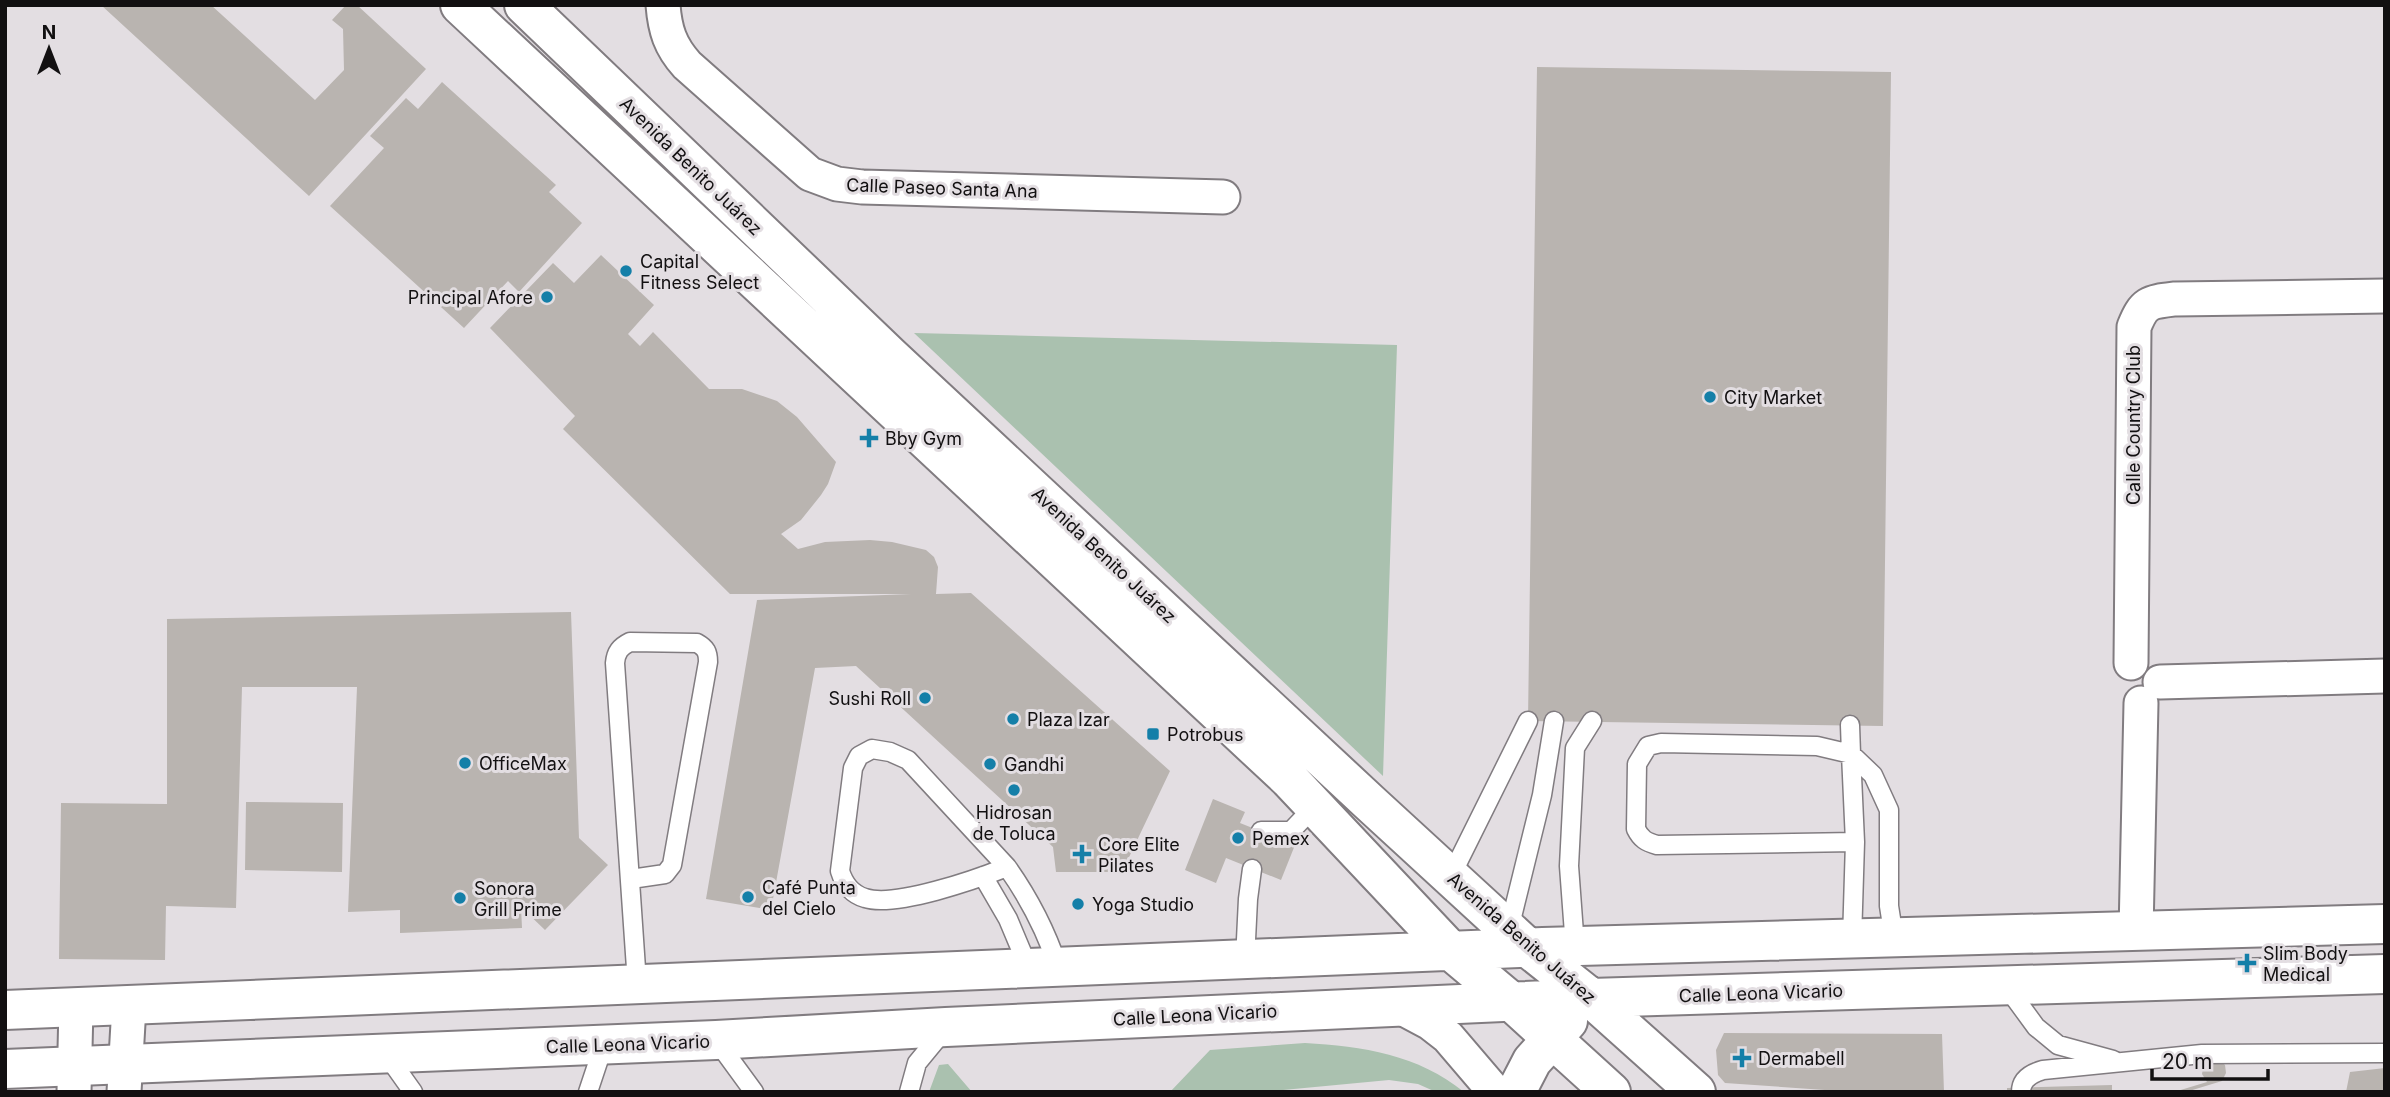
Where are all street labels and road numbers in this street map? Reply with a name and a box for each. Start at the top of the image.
street label: Avenida Benito Juárez [616,93,766,239]
street label: Calle Paseo Santa Ana [846,174,1038,202]
street label: Calle Country Club [2123,345,2144,505]
street label: Avenida Benito Juárez [1028,483,1180,627]
street label: Avenida Benito Juárez [1444,868,1600,1008]
street label: Calle Leona Vicario [1679,980,1843,1006]
street label: Calle Leona Vicario [1112,1000,1278,1030]
street label: Calle Leona Vicario [546,1031,710,1057]

